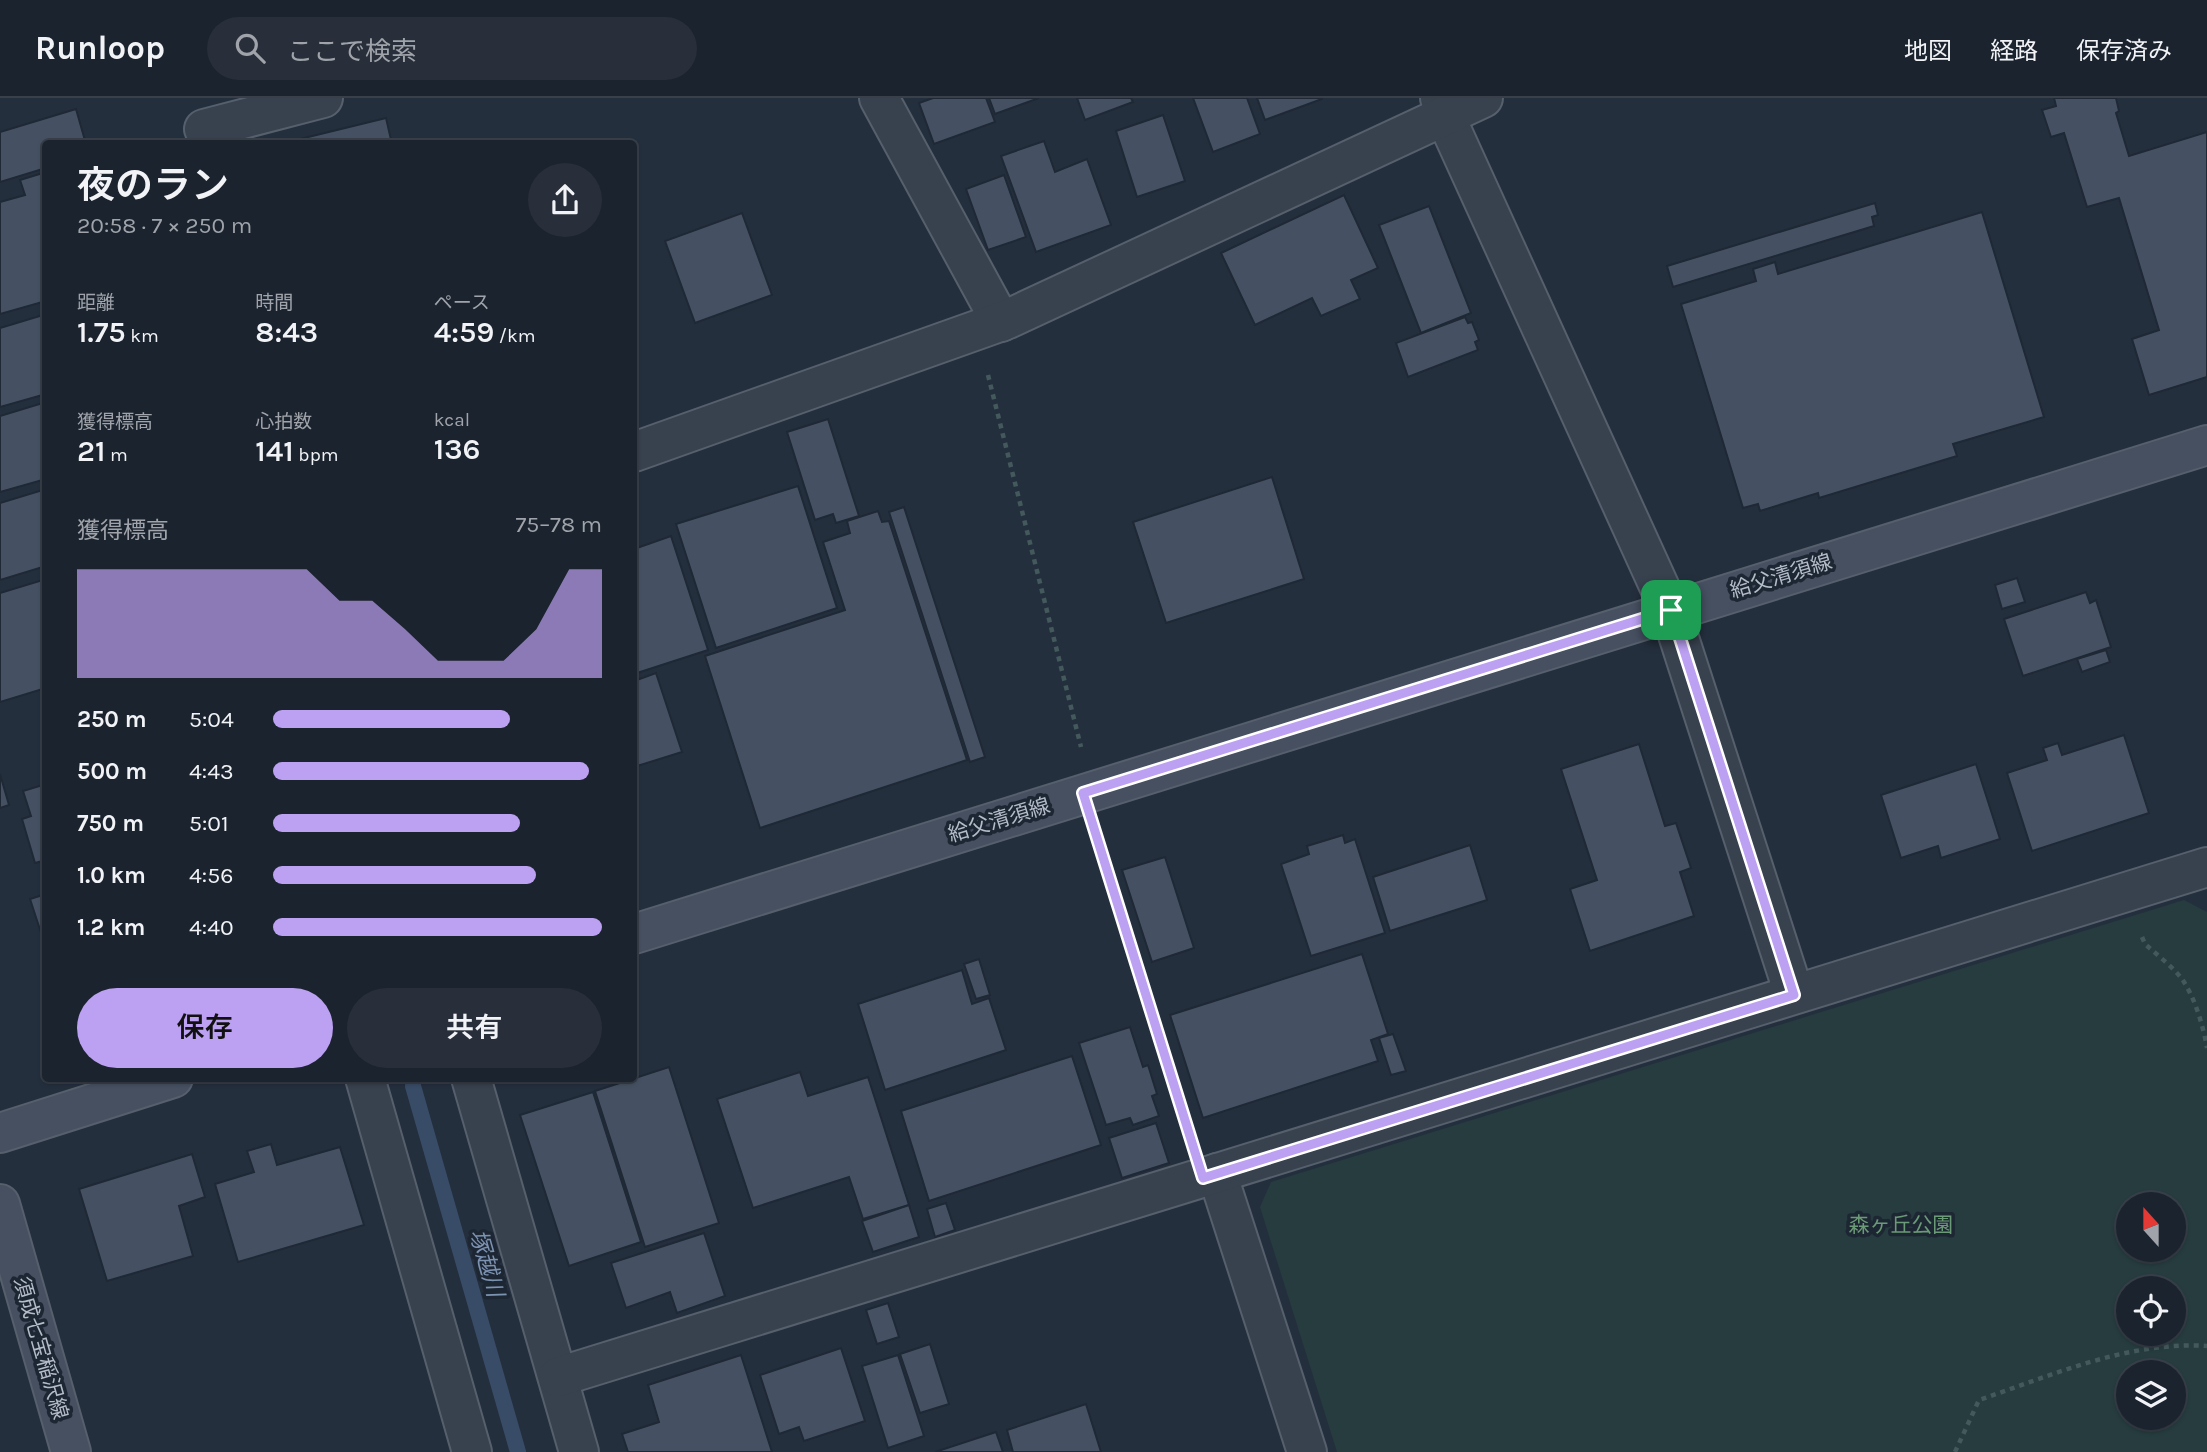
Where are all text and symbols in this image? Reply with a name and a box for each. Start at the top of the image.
search box [207,17,697,80]
text: Runloop [35,29,165,67]
icon: search [231,29,269,67]
text: ここで検索 [287,36,417,67]
text: 地図 [1904,37,1952,65]
text: 経路 [1990,37,2038,65]
text: 保存済み [2076,37,2172,65]
text: 夜のラン [77,163,229,208]
button: share [528,163,602,237]
text: 20:58 · 7 × 250 m [77,212,252,239]
text: 距離 [77,292,115,314]
text: 時間 [255,292,293,314]
text: ペース [434,292,490,314]
text: 1.75 [77,314,126,350]
text: 8:43 [255,314,318,350]
text: 4:59 [434,314,494,350]
text: km [126,325,159,347]
text: /km [494,325,536,347]
text: kcal [434,409,470,431]
text: 獲得標高 [77,411,153,433]
text: 心拍数 [255,411,312,433]
text: 136 [434,431,480,467]
text: 21 [77,433,105,469]
text: 141 [255,433,294,469]
text: m [105,444,128,466]
text: bpm [294,444,339,466]
text: 75–78 m [515,511,602,538]
text: 獲得標高 [77,517,169,544]
street label: 給父清須線 [1727,549,1835,603]
pin [1641,580,1701,640]
icon: arrive [1652,591,1690,629]
text: 250 m [77,706,147,733]
text: 5:04 [189,706,234,733]
text: 500 m [77,758,147,785]
text: 4:43 [189,758,234,785]
street label: 給父清須線 [945,793,1053,847]
text: 750 m [77,810,144,837]
text: 5:01 [189,810,229,837]
text: 1.0 km [77,862,146,889]
text: 4:56 [189,862,233,889]
text: 1.2 km [77,914,145,941]
text: 4:40 [189,914,234,941]
button: 保存 [77,988,333,1068]
button: 共有 [347,988,602,1068]
north arrow [2116,1192,2186,1262]
map controls [2116,1192,2186,1430]
park label: 森ヶ丘公園 [1849,1213,1954,1237]
water label: 塚越川 [464,1226,510,1303]
street label: 須成七宝稲沢線 [9,1274,73,1422]
button: locate [2116,1276,2186,1346]
button: layers [2116,1360,2186,1430]

